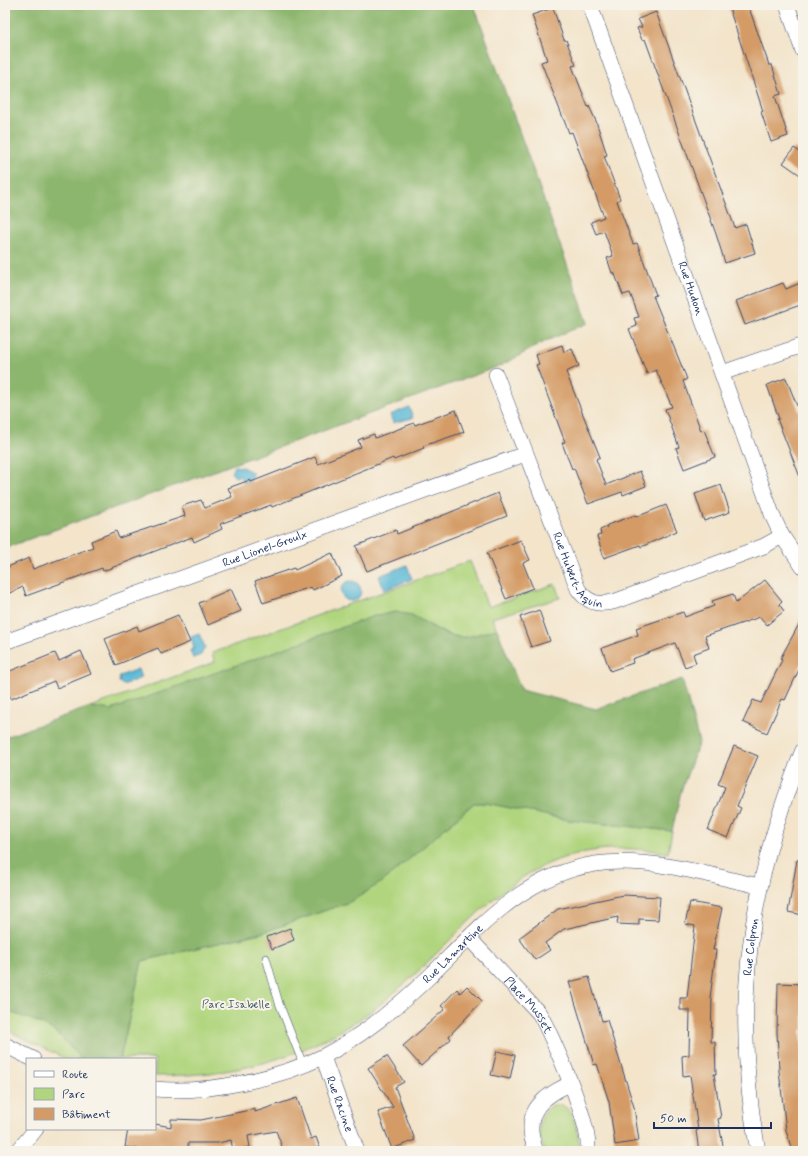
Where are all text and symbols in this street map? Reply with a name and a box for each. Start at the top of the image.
street label: Rue Hudon [673,260,708,318]
street label: Rue Lionel-Groulx [220,527,309,572]
street label: Rue Hubert-Aquin [548,530,603,613]
street label: Rue Colpron [740,917,763,976]
street label: Rue Lamartine [420,921,487,988]
street label: Place Musset [500,974,555,1037]
park label: Parc Isabelle [202,997,270,1013]
legend [26,1058,156,1130]
text: Route [62,1067,88,1083]
street label: Rue Racine [322,1074,357,1135]
text: Parc [62,1087,85,1103]
scale bar [654,1104,771,1130]
text: Bâtiment [62,1107,111,1123]
text: 50 m [660,1111,687,1127]

